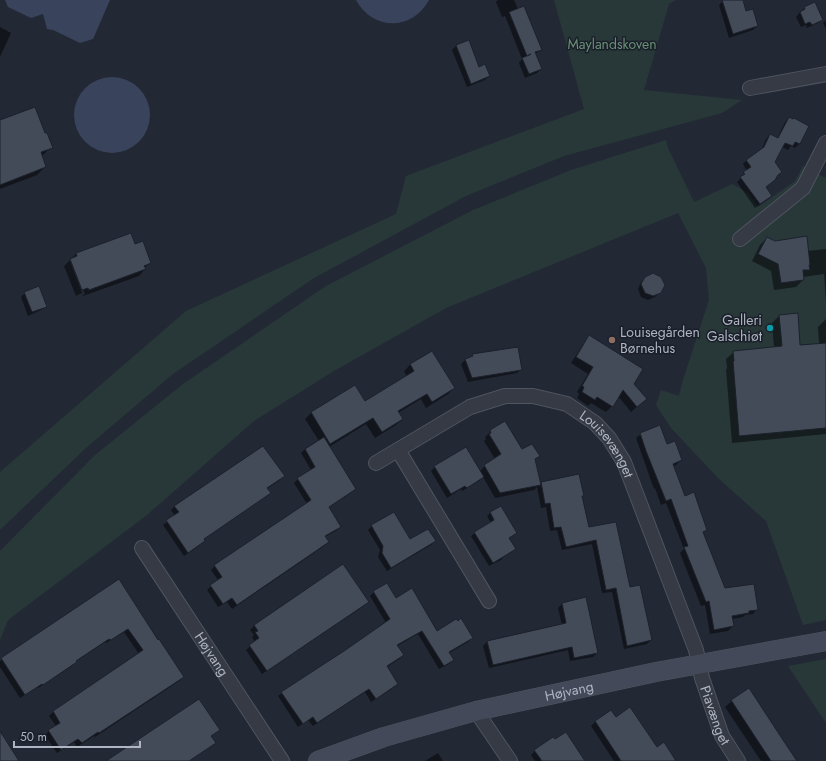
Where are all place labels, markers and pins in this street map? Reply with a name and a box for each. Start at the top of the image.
place label: Galleri Galschiøt [707,310,763,346]
place label: Louisegården Børnehus [620,322,700,358]
marker: Galleri Galschiøt [765,323,775,333]
marker: Louisegården Børnehus [607,335,617,345]

